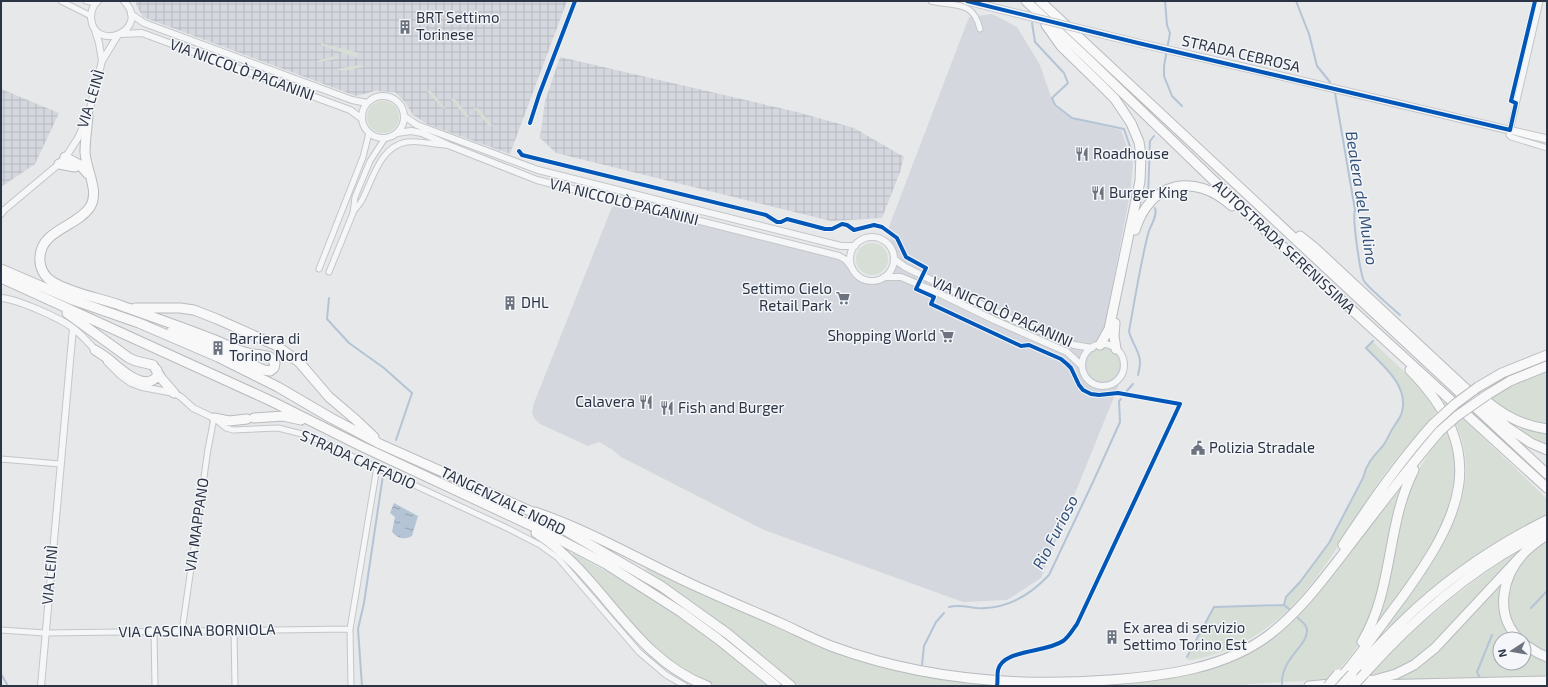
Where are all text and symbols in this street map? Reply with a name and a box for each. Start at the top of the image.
place label: BRT Settimo Torinese [416,8,499,43]
building icon: BRT Settimo Torinese [397,19,413,35]
street label: STRADA CEBROSA [1180,31,1303,76]
street label: VIA NICCOLÒ PAGANINI [167,34,317,104]
street label: VIA LEINÌ [73,67,107,130]
water label: Bealera del Mulino [1343,130,1382,266]
place label: Roadhouse [1093,144,1169,162]
restaurant icon: Roadhouse [1074,146,1090,162]
street label: VIA NICCOLÒ PAGANINI [548,174,701,228]
street label: AUTOSTRADA SERENISSIMA [1210,176,1360,317]
place label: Burger King [1109,183,1189,201]
restaurant icon: Burger King [1090,185,1106,201]
street label: VIA NICCOLÒ PAGANINI [929,272,1076,350]
place label: Settimo Cielo Retail Park [742,279,832,314]
supermarket icon: Settimo Cielo Retail Park [835,290,851,306]
place label: DHL [521,293,549,311]
building icon: DHL [502,295,518,311]
place label: Shopping World [827,326,936,344]
supermarket icon: Shopping World [939,328,955,344]
place label: Barriera di Torino Nord [229,329,308,364]
building icon: Barriera di Torino Nord [210,340,226,356]
place label: Calavera [575,392,635,410]
restaurant icon: Calavera [638,394,654,410]
place label: Fish and Burger [678,398,785,416]
restaurant icon: Fish and Burger [659,400,675,416]
street label: STRADA CAFFADIO [298,426,419,493]
place label: Polizia Stradale [1209,438,1315,456]
public building icon: Polizia Stradale [1190,440,1206,456]
street label: TANGENZIALE NORD [438,462,569,538]
street label: VIA MAPPANO [180,477,212,573]
water label: Rio Furioso [1028,492,1081,572]
street label: VIA LEINÌ [37,544,61,606]
place label: Ex area di servizio Settimo Torino Est [1123,618,1247,653]
street label: VIA CASCINA BORNIOLA [118,620,276,640]
building icon: Ex area di servizio Settimo Torino Est [1104,629,1120,645]
north arrow [1492,631,1532,671]
text: N [1495,648,1509,658]

